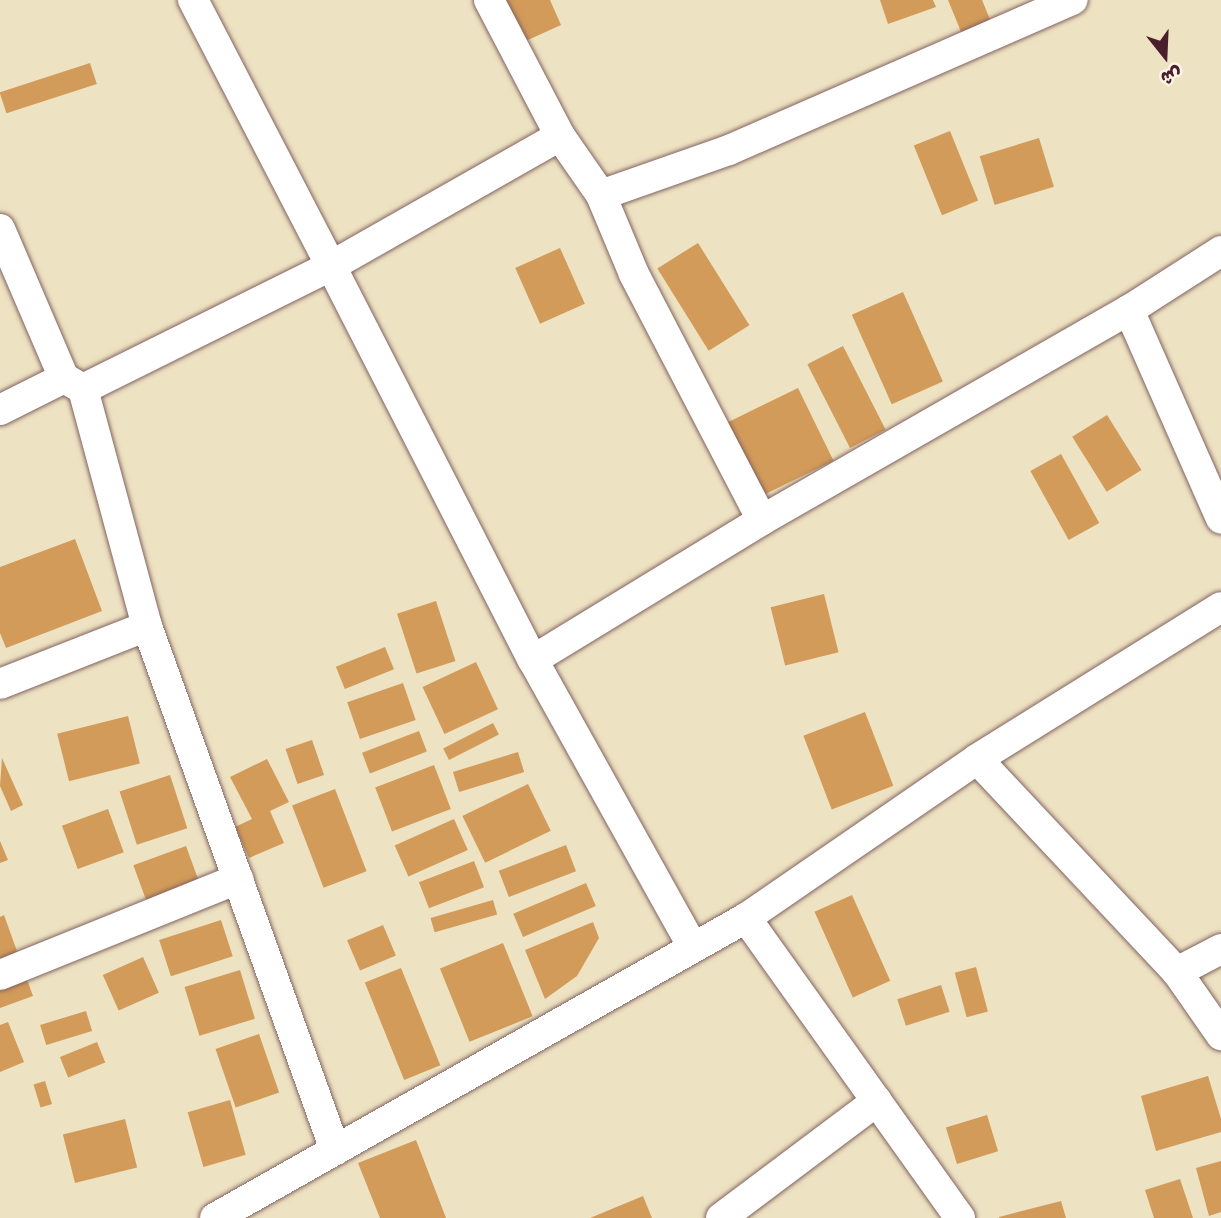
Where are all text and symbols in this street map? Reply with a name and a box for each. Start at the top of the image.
north arrow [1130,21,1200,91]
text: ش [1158,62,1185,91]

